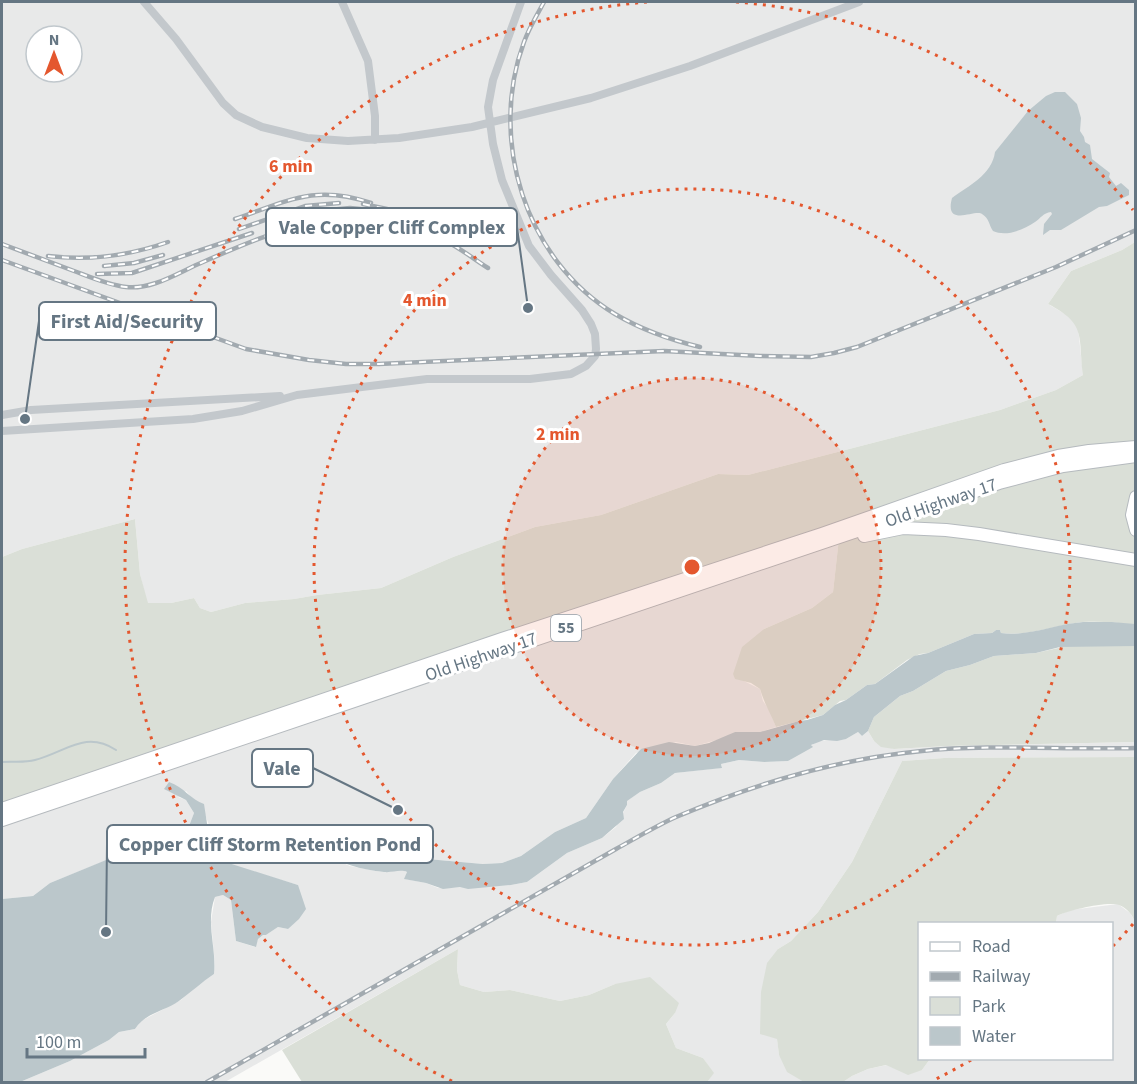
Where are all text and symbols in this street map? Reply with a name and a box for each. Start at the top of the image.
north arrow [24,24,84,84]
text: N [49,29,59,51]
text: 6 min [269,154,313,179]
callout: Vale Copper Cliff Complex [266,208,517,246]
text: Vale Copper Cliff Complex [278,214,505,242]
text: 4 min [403,288,447,313]
callout: First Aid/Security [39,302,216,340]
text: First Aid/Security [51,308,204,336]
text: 2 min [536,422,580,447]
street label: Old Highway 17 [882,472,1000,534]
centre of rings [682,557,702,577]
road number: 55 [551,615,581,641]
street label: Old Highway 17 [422,626,540,688]
callout: Vale [252,749,313,787]
text: Vale [262,755,301,783]
callout: Copper Cliff Storm Retention Pond [107,825,433,863]
text: Copper Cliff Storm Retention Pond [119,831,421,859]
legend [918,922,1113,1060]
text: Road [972,934,1011,959]
text: Railway [972,964,1031,989]
text: Park [972,994,1006,1019]
scale bar [27,1021,146,1059]
text: Water [972,1024,1016,1049]
text: 100 m [36,1030,81,1055]

